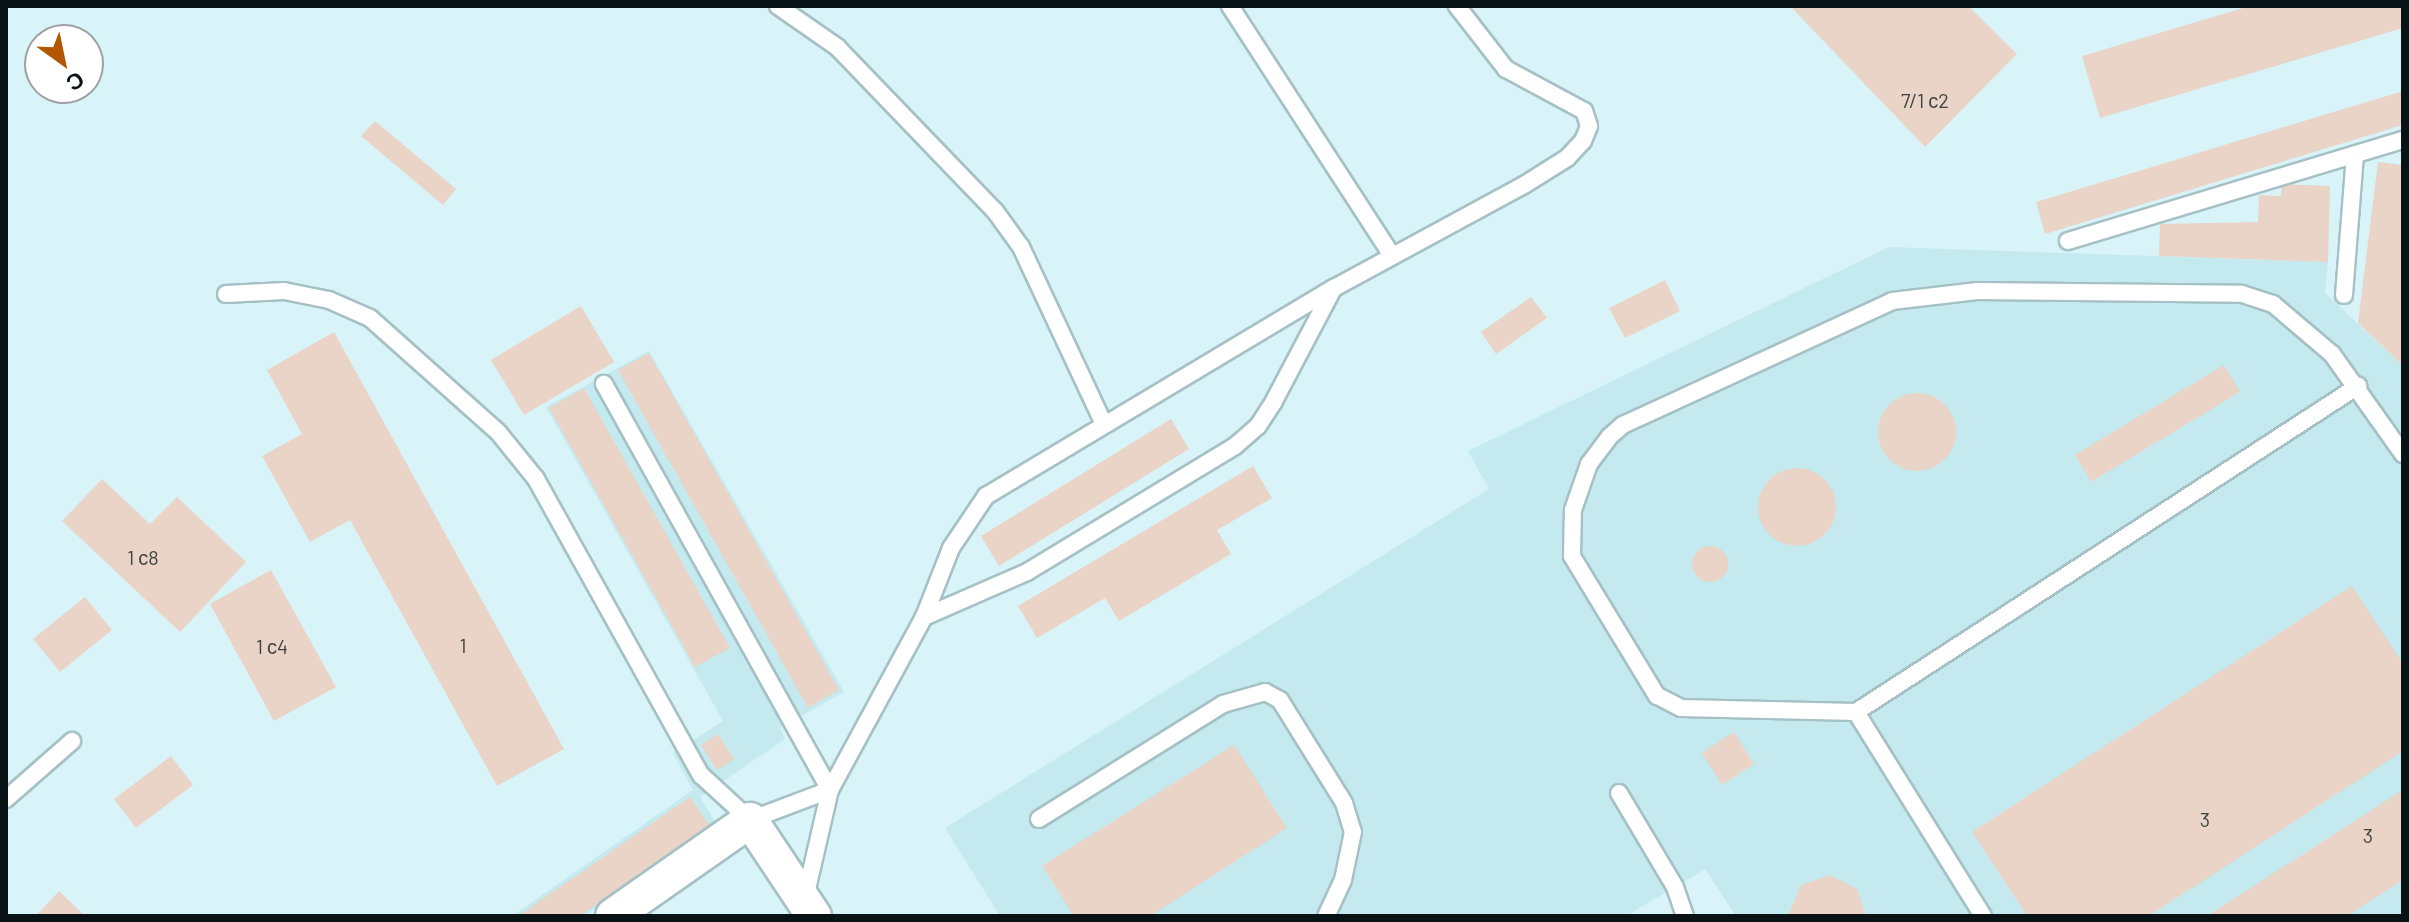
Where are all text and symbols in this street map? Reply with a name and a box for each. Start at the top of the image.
north arrow [24,24,104,104]
text: С [62,67,90,98]
house number: 7/1 с2 [1901,88,1949,112]
house number: 1 с8 [127,545,159,569]
house number: 1 [460,633,466,657]
house number: 1 с4 [256,634,288,658]
house number: 3 [2200,807,2210,831]
house number: 3 [2363,823,2373,847]

